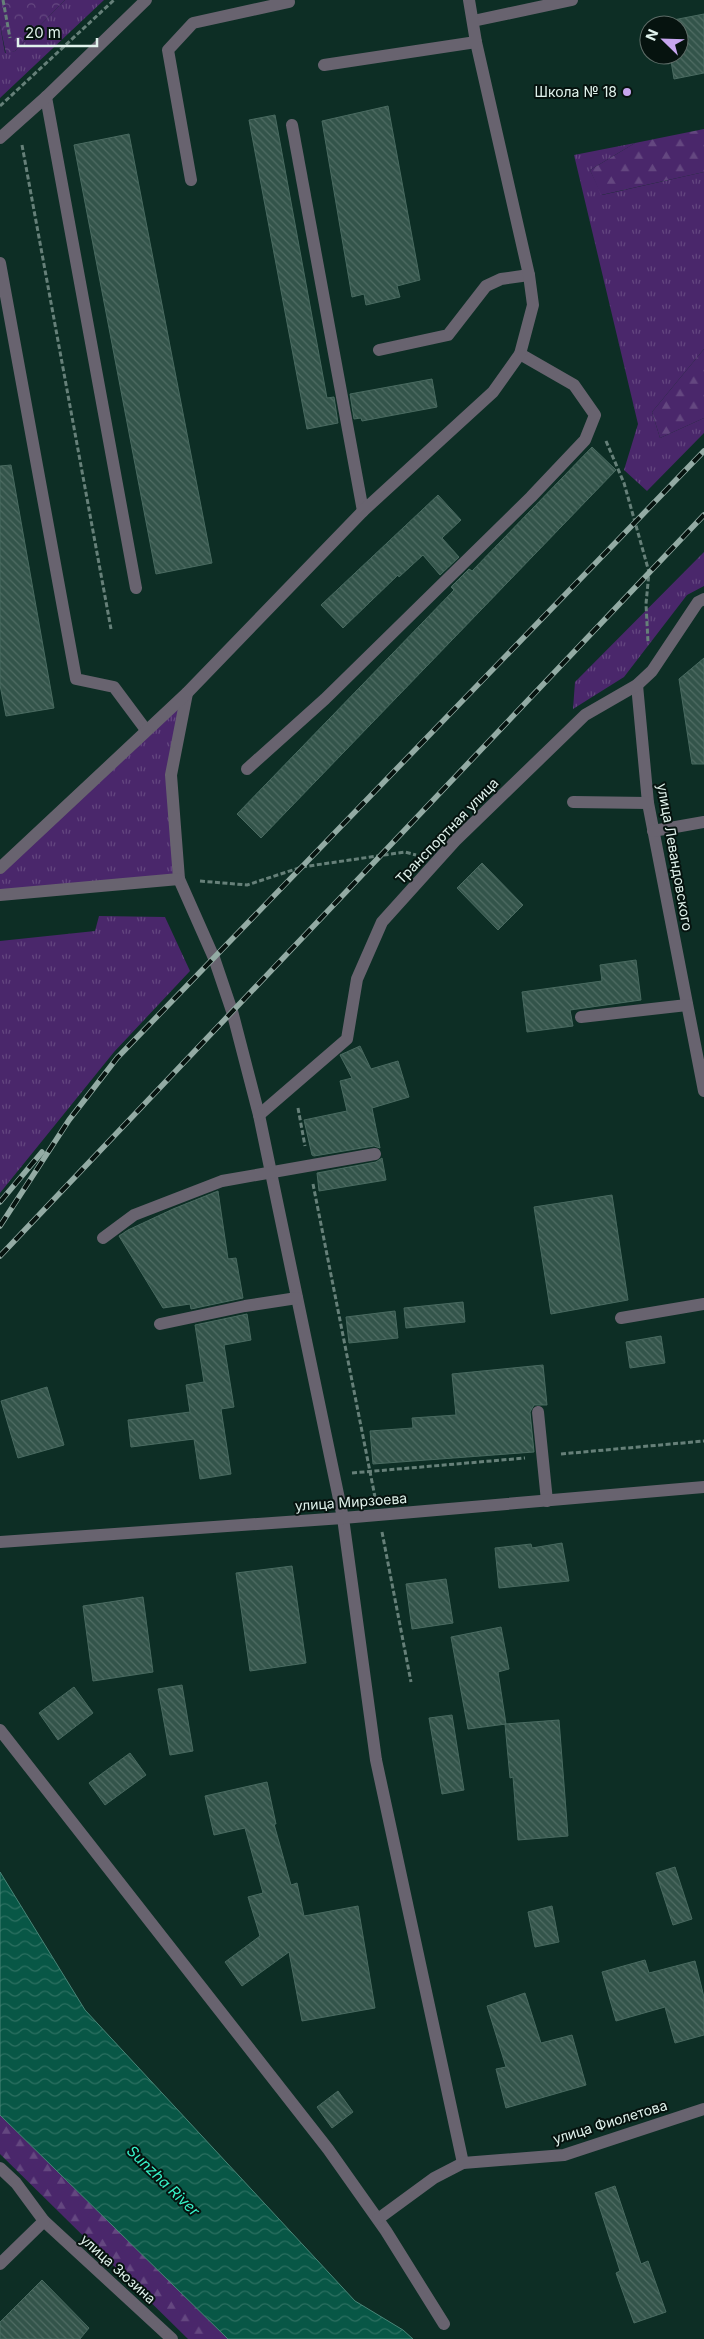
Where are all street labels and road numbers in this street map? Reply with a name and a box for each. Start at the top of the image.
street label: Транспортная улица [392,774,502,887]
street label: улица Левандовского [654,782,697,932]
street label: улица Мирзоева [294,1489,408,1514]
street label: улица Фиолетова [551,2096,669,2147]
street label: улица Зюзина [77,2230,160,2307]

